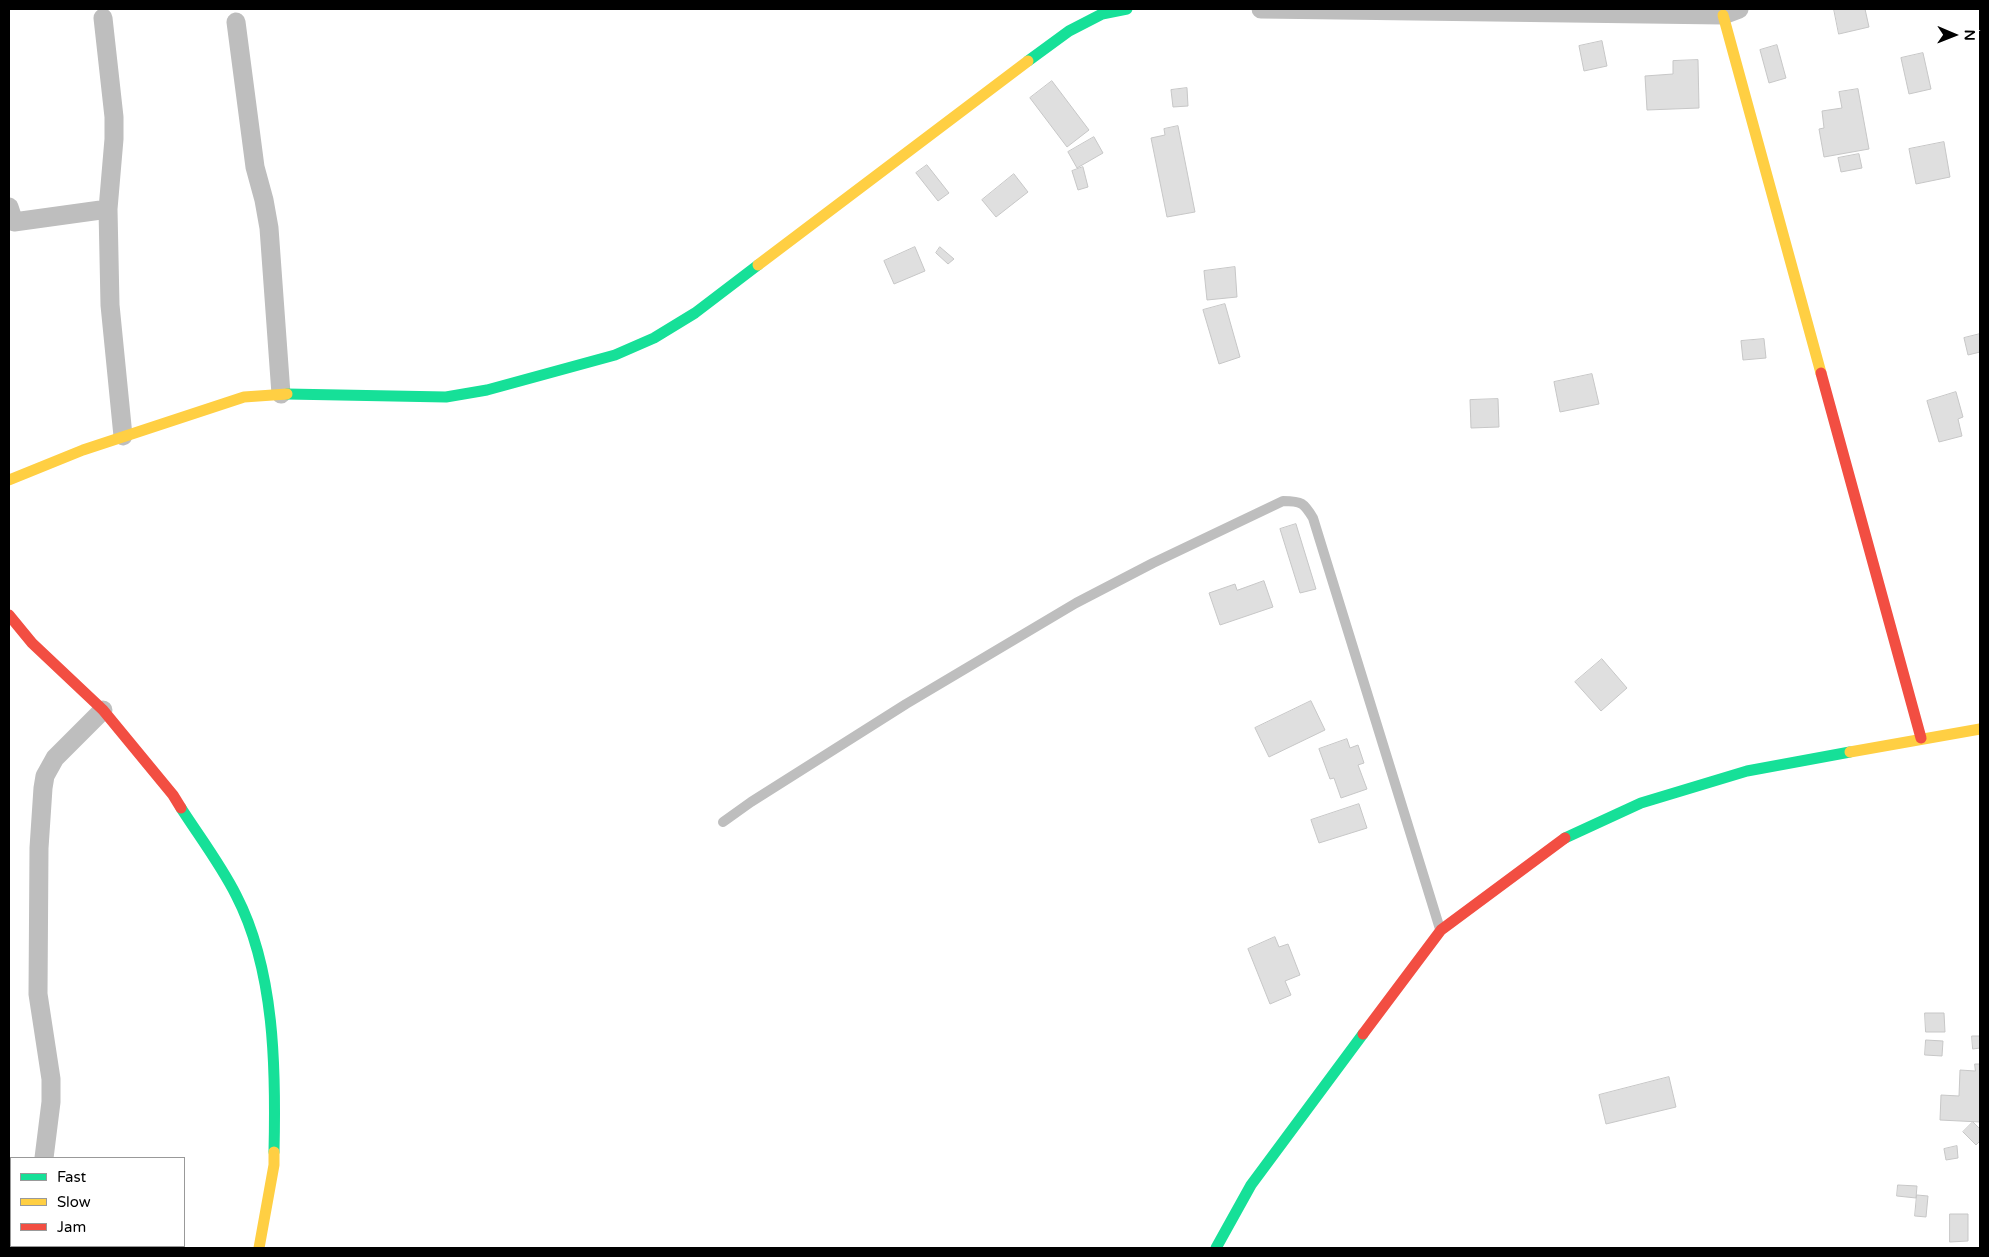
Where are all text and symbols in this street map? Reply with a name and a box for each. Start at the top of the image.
north arrow [1929,10,1979,60]
text: N [1961,29,1978,41]
legend [10,1157,185,1247]
text: Fast [57,1168,86,1186]
text: Slow [57,1193,91,1211]
text: Jam [57,1218,86,1236]

